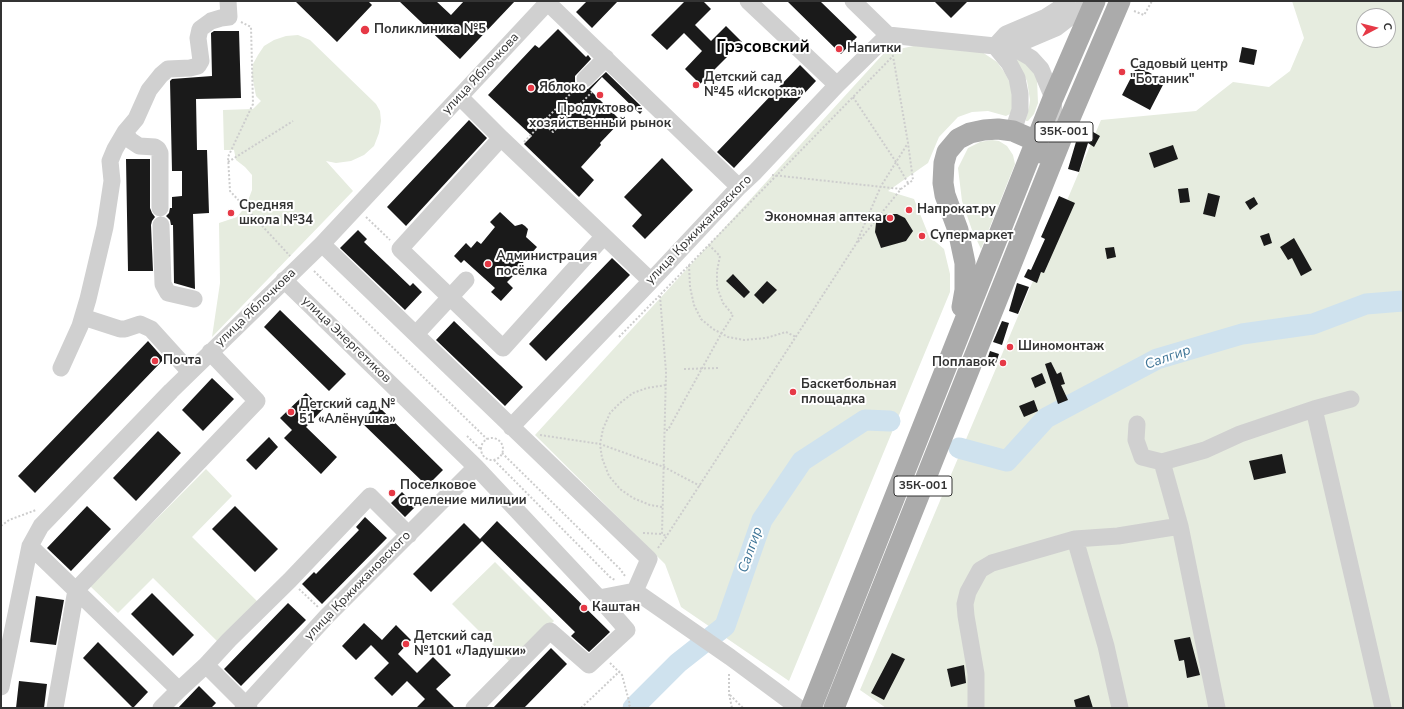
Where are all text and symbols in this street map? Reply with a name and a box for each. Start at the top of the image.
north arrow [1356,8,1396,48]
place label: Поликлиника №5 [374,22,486,38]
text: С [1380,22,1395,31]
marker: Поликлиника №5 [359,24,371,36]
street label: улица Яблочкова [439,30,523,118]
district label: Грэсовский [716,38,810,58]
place label: Напитки [847,41,901,57]
marker: Напитки [834,44,844,54]
place label: Садовый центр "Ботаник" [1130,57,1228,88]
marker: Садовый центр "Ботаник" [1117,67,1127,77]
place label: Детский сад №45 «Искорка» [704,70,804,101]
place label: Яблоко [539,80,586,96]
marker: Детский сад №45 «Искорка» [691,80,701,90]
marker: Яблоко [526,83,536,93]
marker: Продуктово - хозяйственный рынок [595,90,605,100]
place label: Продуктово - хозяйственный рынок [529,101,671,132]
road number: 35К-001 [1035,122,1093,142]
street label: улица Кржижановского [643,172,755,288]
place label: Средняя школа №34 [239,198,313,229]
place label: Напрокат.ру [917,202,996,218]
marker: Напрокат.ру [904,205,914,215]
marker: Средняя школа №34 [226,208,236,218]
place label: Экономная аптека [765,210,882,226]
marker: Экономная аптека [885,213,895,223]
place label: Супермаркет [930,228,1014,244]
marker: Супермаркет [917,231,927,241]
place label: Администрация посёлка [496,249,597,280]
marker: Администрация посёлка [483,259,493,269]
street label: улица Яблочкова [213,266,299,350]
street label: улица Энергетиков [298,293,394,387]
place label: Шиномонтаж [1018,339,1104,355]
marker: Шиномонтаж [1005,342,1015,352]
water label: Салгир [1143,342,1193,374]
place label: Почта [163,353,202,369]
place label: Поплавок [932,355,995,371]
marker: Почта [150,356,160,366]
marker: Поплавок [998,358,1008,368]
place label: Баскетбольная площадка [801,377,897,408]
marker: Баскетбольная площадка [788,387,798,397]
place label: Детский сад № 51 «Алёнушка» [299,397,396,428]
marker: Детский сад № 51 «Алёнушка» [286,407,296,417]
road number: 35К-001 [894,476,952,496]
place label: Поселковое отделение милиции [400,478,527,509]
marker: Поселковое отделение милиции [387,488,397,498]
water label: Салгир [735,525,767,575]
street label: улица Кржижановского [302,528,414,644]
place label: Каштан [592,600,640,616]
marker: Каштан [579,603,589,613]
place label: Детский сад №101 «Ладушки» [414,629,526,660]
marker: Детский сад №101 «Ладушки» [401,639,411,649]

